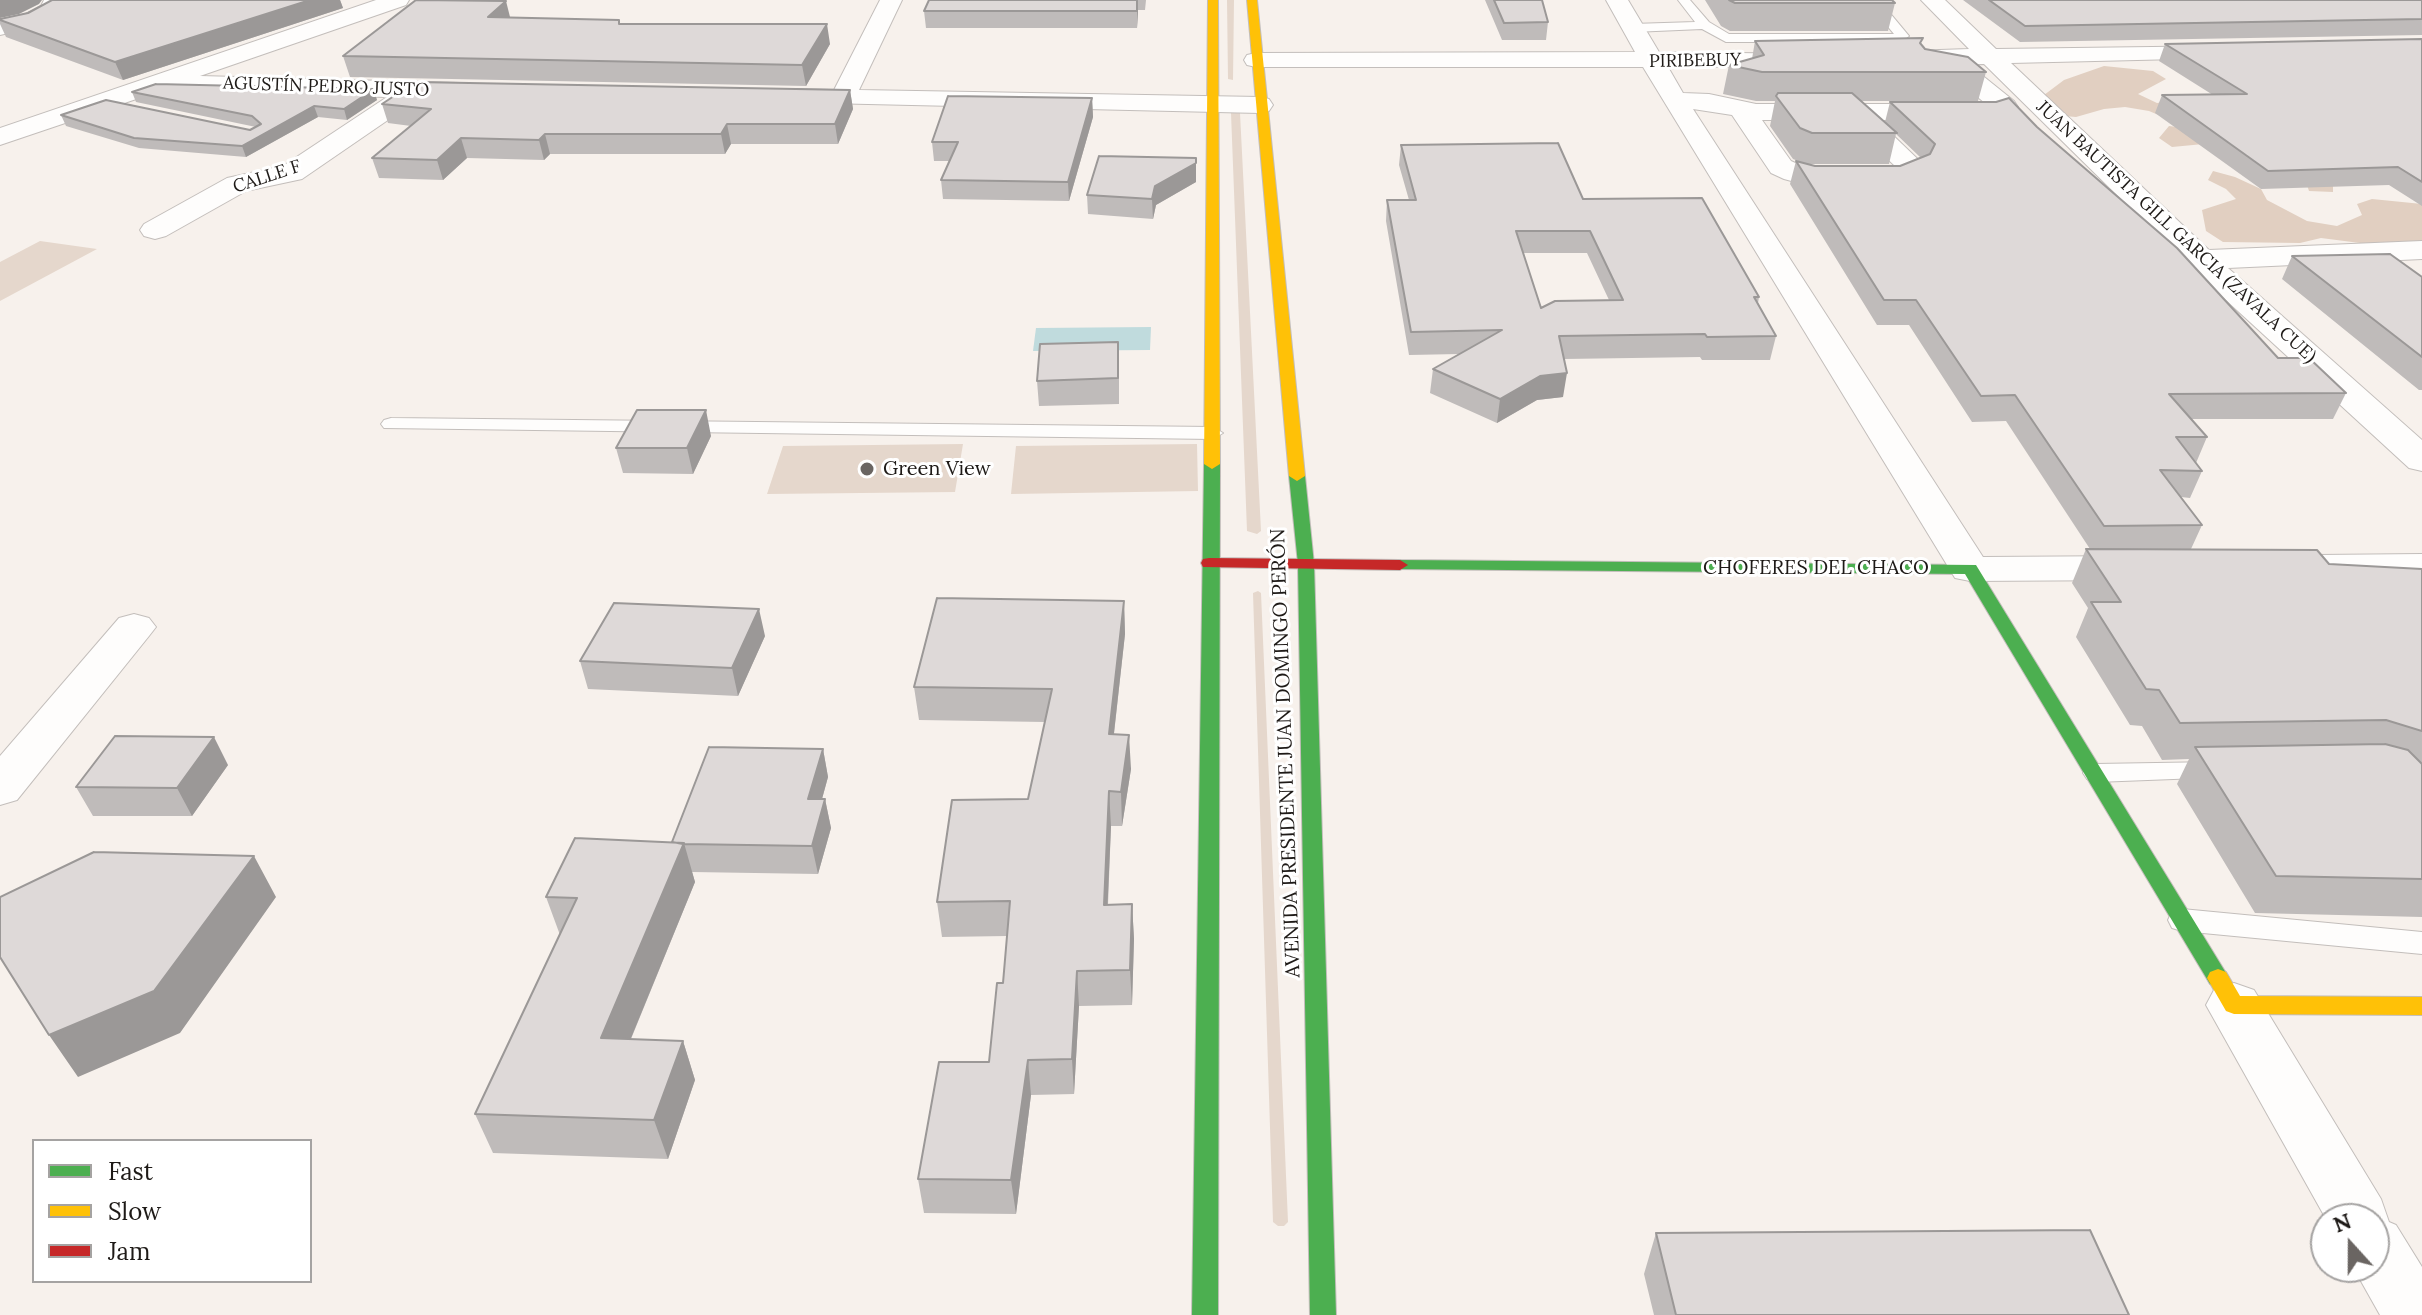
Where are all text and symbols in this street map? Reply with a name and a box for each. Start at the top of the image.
street label: PIRIBEBUY [1649,49,1741,73]
street label: AGUSTÍN PEDRO JUSTO [222,73,430,101]
street label: JUAN BAUTISTA GILL GARCIA (ZAVALA CUE) [2032,96,2320,368]
street label: CALLE F [230,156,304,198]
place label: Green View [883,457,991,481]
marker: Green View [858,460,876,478]
street label: AVENIDA PRESIDENTE JUAN DOMINGO PERÓN [1266,528,1306,978]
street label: CHOFERES DEL CHACO [1703,556,1929,580]
legend [32,1139,312,1283]
text: Fast [108,1156,153,1187]
text: Slow [108,1196,161,1227]
north arrow [2310,1203,2390,1283]
text: N [2329,1206,2355,1239]
text: Jam [108,1236,150,1267]

